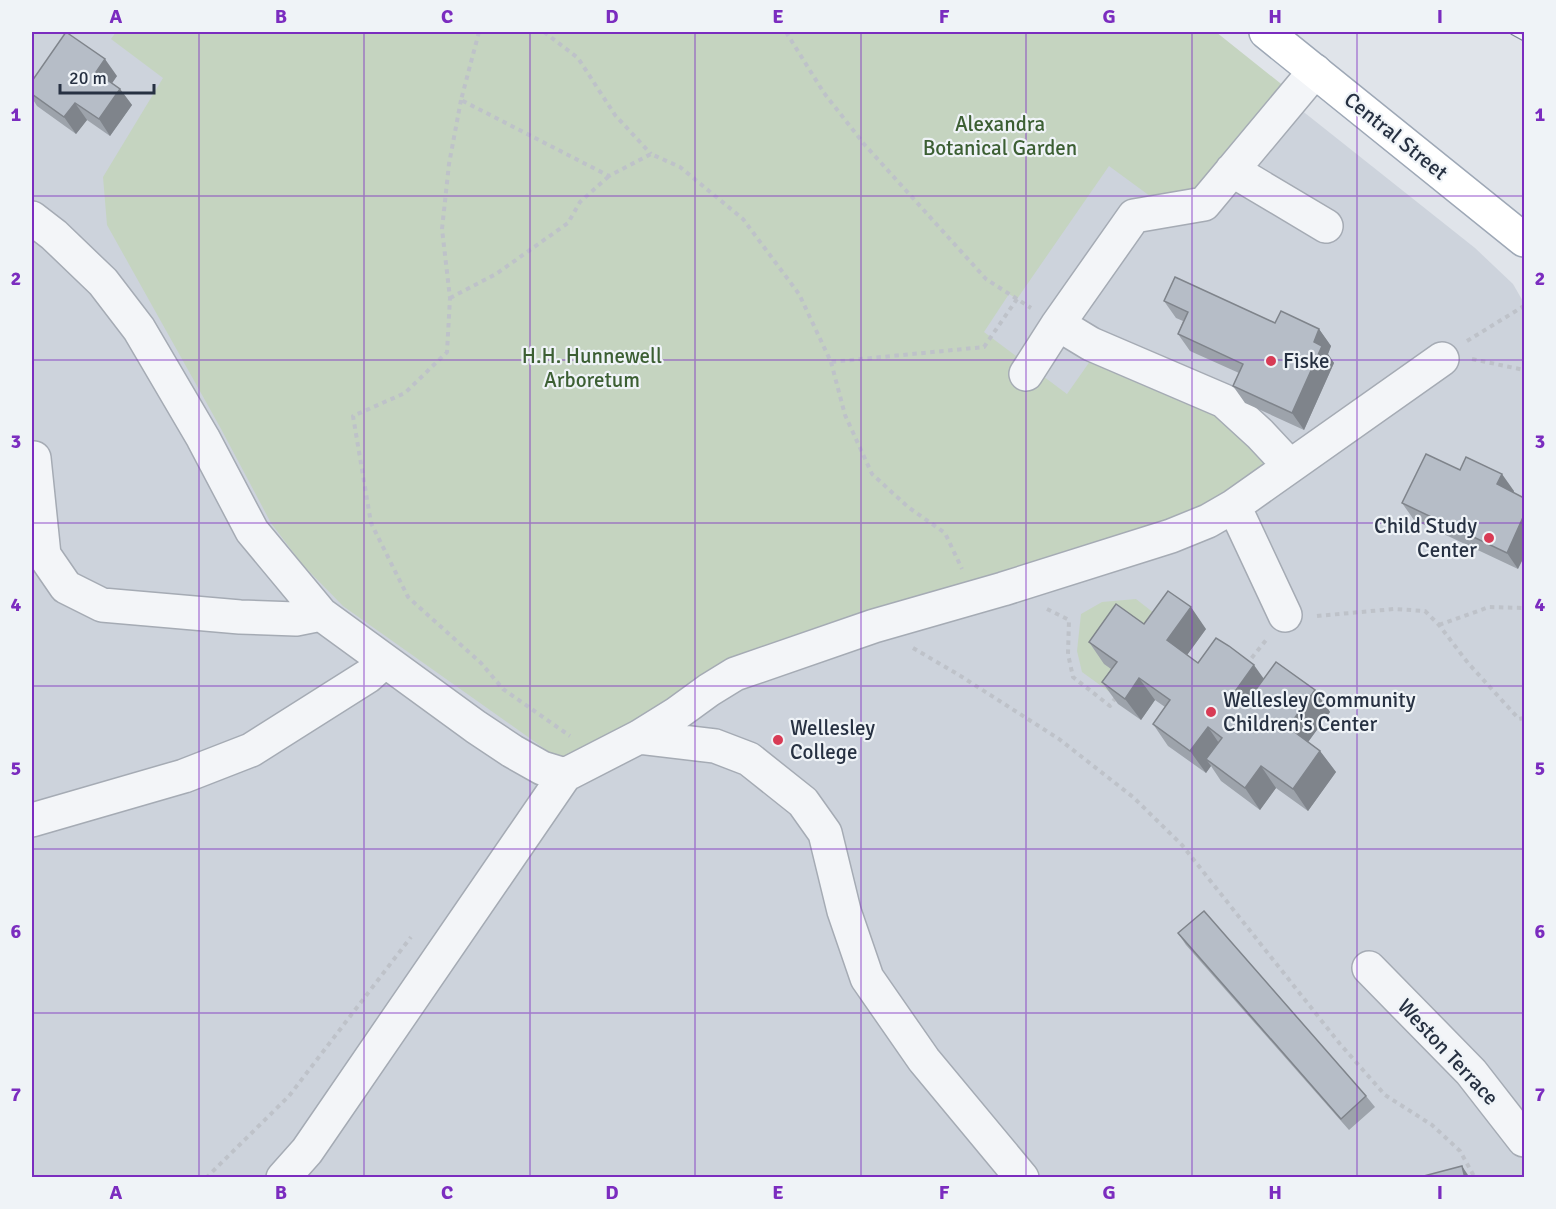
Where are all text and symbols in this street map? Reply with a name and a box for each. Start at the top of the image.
text: A [110,4,123,29]
text: B [275,4,287,29]
text: C [441,4,453,29]
text: D [605,4,619,29]
text: E [772,4,784,29]
text: F [939,4,950,29]
text: G [1102,4,1116,29]
text: H [1268,4,1282,29]
text: I [1437,4,1443,29]
scale bar [60,57,154,95]
text: 20 m [69,67,107,89]
street label: Central Street [1339,86,1453,186]
text: 1 [11,102,22,127]
text: 1 [1535,102,1546,127]
park label: Alexandra Botanical Garden [923,111,1077,161]
text: 2 [11,266,21,291]
text: 2 [1535,266,1545,291]
park label: H.H. Hunnewell Arboretum [522,343,662,393]
place label: Fiske [1283,348,1329,374]
marker: Fiske [1264,354,1278,368]
text: 3 [11,429,21,454]
text: 3 [1535,429,1545,454]
place label: Child Study Center [1374,513,1477,563]
marker: Child Study Center [1482,531,1496,545]
text: 4 [11,592,22,617]
text: 4 [1535,592,1546,617]
place label: Wellesley Community Children's Center [1223,687,1416,737]
marker: Wellesley Community Children's Center [1204,705,1218,719]
place label: Wellesley College [790,715,875,765]
marker: Wellesley College [771,733,785,747]
text: 5 [11,756,21,781]
text: 5 [1535,756,1545,781]
text: 6 [11,919,22,944]
text: 6 [1535,919,1546,944]
street label: Weston Terrace [1392,993,1504,1111]
text: 7 [11,1082,22,1107]
text: 7 [1535,1082,1546,1107]
text: A [110,1180,123,1205]
text: B [275,1180,287,1205]
text: C [441,1180,453,1205]
text: D [605,1180,619,1205]
text: E [772,1180,784,1205]
text: F [939,1180,950,1205]
text: G [1102,1180,1116,1205]
text: H [1268,1180,1282,1205]
text: I [1437,1180,1443,1205]

